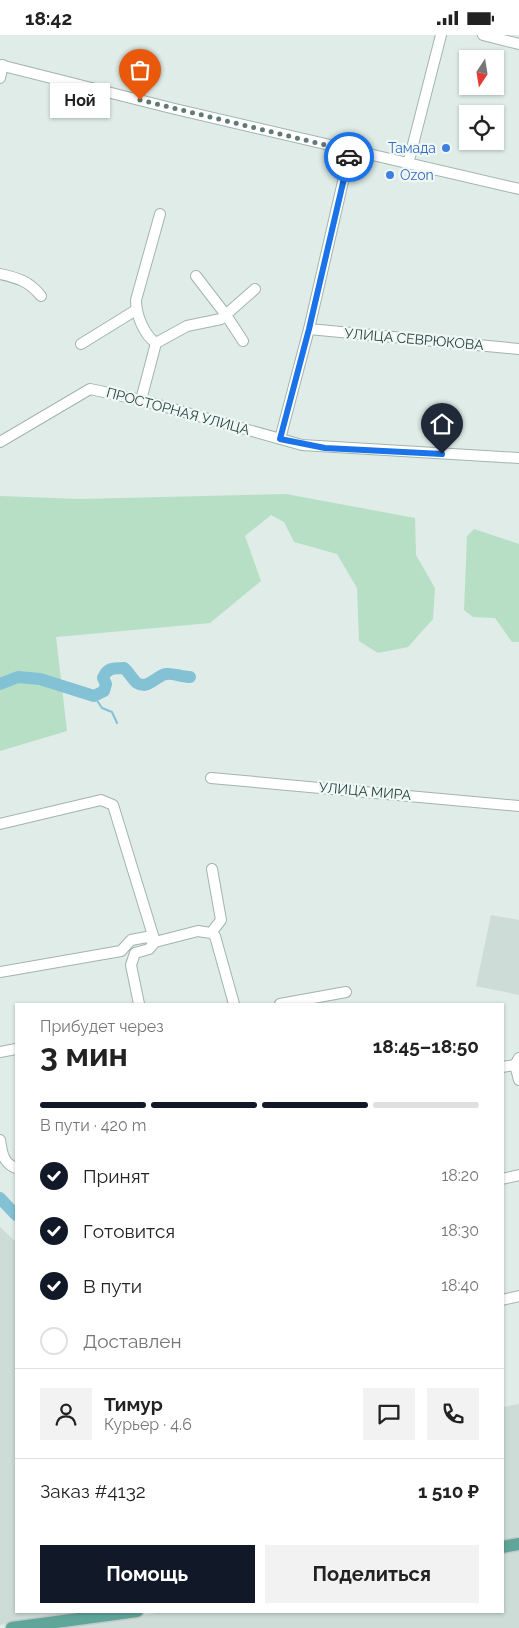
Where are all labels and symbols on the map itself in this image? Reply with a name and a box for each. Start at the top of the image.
pin [119,49,161,100]
north arrow [459,50,504,95]
callout: Ной [50,83,110,117]
courier [324,132,374,182]
place label: Тамада [388,140,436,156]
marker: Тамада [440,142,452,154]
place label: Ozon [400,167,434,183]
marker: Ozon [384,169,396,181]
street label: УЛИЦА СЕВРЮКОВА [344,325,485,353]
street label: ПРОСТОРНАЯ УЛИЦА [105,384,252,438]
pin [421,403,463,454]
street label: УЛИЦА МИРА [318,779,412,803]

